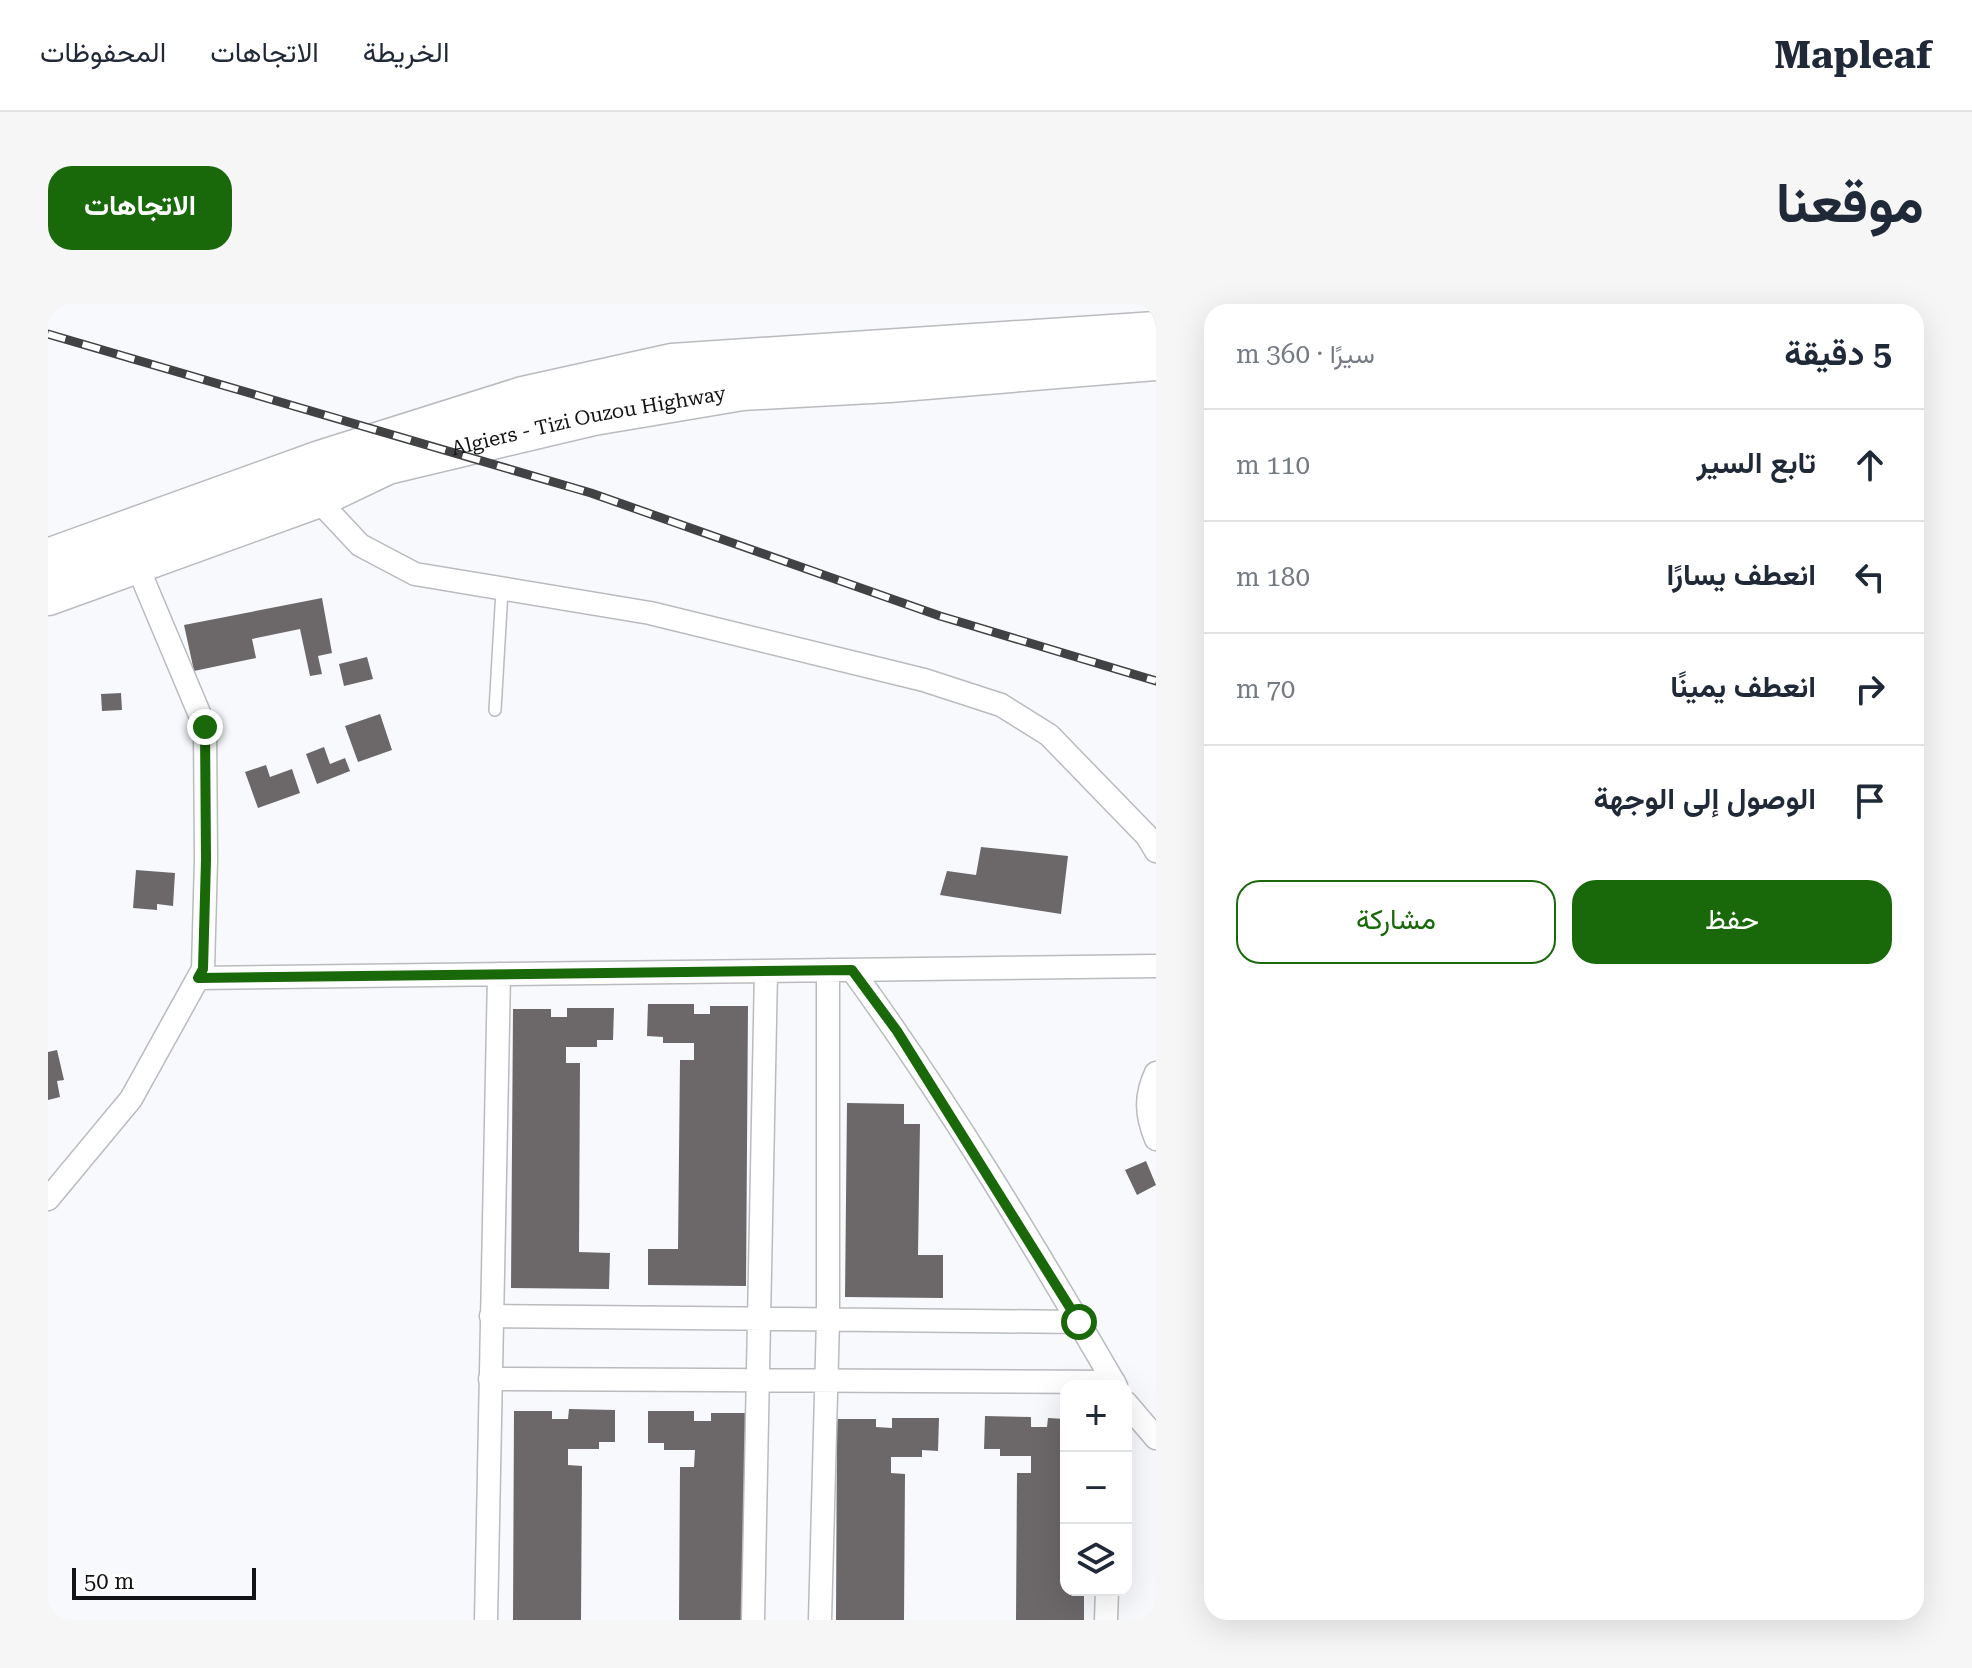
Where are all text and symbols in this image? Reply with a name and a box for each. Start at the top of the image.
text: Mapleaf [1774,33,1932,77]
text: المحفوظات [40,36,166,69]
text: الاتجاهات [210,36,319,69]
text: الخريطة [363,36,449,69]
button: الاتجاهات [48,166,232,250]
text: موقعنا [1776,170,1924,236]
text: 5 دقيقة [1784,333,1892,373]
text: سيرًا · 360 m [1236,339,1375,369]
street label: Algiers - Tizi Ouzou Highway [449,381,728,460]
icon: ahead [1848,443,1892,487]
text: تابع السير [1697,445,1816,480]
text: 110 m [1236,450,1310,480]
icon: left [1848,555,1892,599]
text: انعطف يسارًا [1666,557,1816,592]
text: 180 m [1236,562,1310,592]
icon: right [1848,667,1892,711]
text: انعطف يمينًا [1670,669,1816,704]
text: 70 m [1236,674,1295,704]
route end [187,709,223,745]
icon: arrive [1848,779,1892,823]
text: الوصول إلى الوجهة [1593,781,1816,816]
button: مشاركة [1236,880,1556,964]
button: حفظ [1572,880,1892,964]
route start [1061,1304,1097,1340]
map controls [1060,1380,1132,1596]
button: + [1060,1380,1132,1452]
button: − [1060,1452,1132,1524]
button: layers [1060,1524,1132,1596]
scale bar [72,1564,256,1600]
text: 50 m [84,1569,134,1594]

